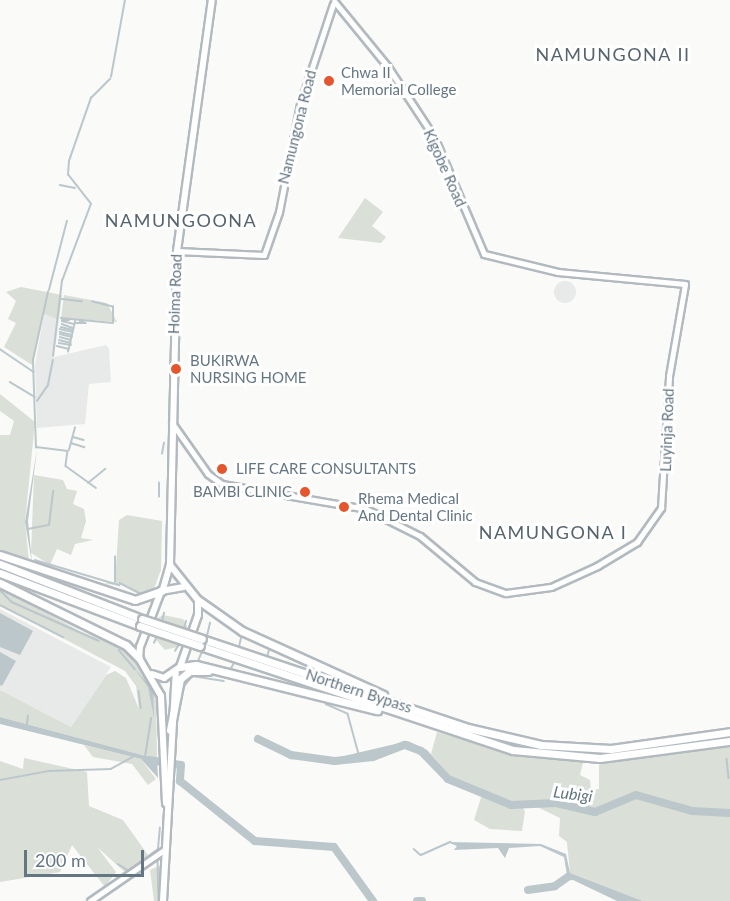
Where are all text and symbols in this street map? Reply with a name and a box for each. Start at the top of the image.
district label: NAMUNGONA II [535,43,691,65]
place label: Chwa II Memorial College [341,63,456,98]
street label: Namungona Road [274,68,320,186]
marker: Chwa II Memorial College [322,74,336,88]
street label: Kigobe Road [420,126,470,210]
district label: NAMUNGOONA [105,209,257,231]
street label: Hoima Road [165,254,185,334]
place label: BUKIRWA NURSING HOME [190,351,307,386]
marker: BUKIRWA NURSING HOME [167,360,185,378]
street label: Luyinja Road [657,388,677,472]
marker: LIFE CARE CONSULTANTS [213,460,231,478]
place label: LIFE CARE CONSULTANTS [236,460,416,478]
place label: BAMBI CLINIC [193,483,292,501]
marker: BAMBI CLINIC [296,483,314,501]
place label: Rhema Medical And Dental Clinic [358,489,473,524]
marker: Rhema Medical And Dental Clinic [335,498,353,516]
district label: NAMUNGONA I [478,521,628,543]
street label: Northern Bypass [304,665,414,717]
water label: Lubigi [552,782,594,806]
scale bar [27,838,147,876]
text: 200 m [35,849,86,871]

